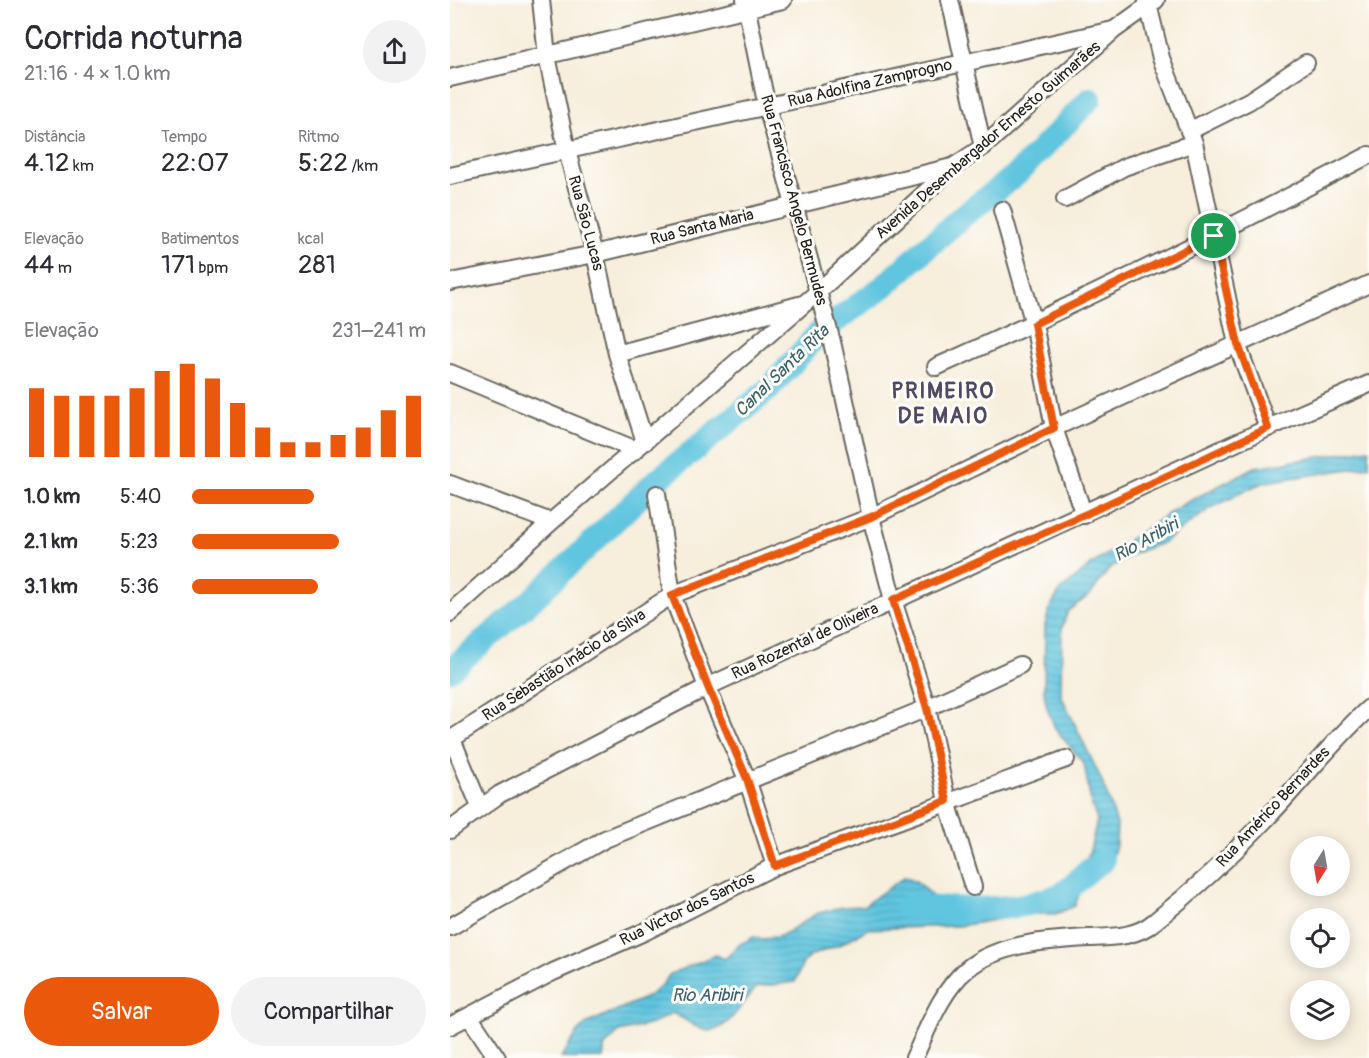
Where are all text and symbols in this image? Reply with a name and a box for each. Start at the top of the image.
text: Corrida noturna [24,18,243,59]
button: share [363,20,426,83]
street label: Avenida Desembargador Ernesto Guimarães [871,37,1105,243]
street label: Rua Adolfina Zamprogno [786,54,954,112]
text: 21:16 · 4 × 1.0 km [24,61,171,86]
street label: Rua Francisco Angelo Bermudes [756,93,832,307]
text: Distância [24,127,85,147]
text: Tempo [161,127,207,147]
text: Ritmo [298,127,339,147]
text: 4.12 [24,147,69,179]
text: 22:07 [161,147,229,179]
text: 5:22 [298,147,348,179]
text: km [69,156,94,176]
text: /km [348,156,378,176]
street label: Rua São Lucas [564,173,608,273]
street label: Rua Santa Maria [648,205,756,249]
pin [1188,210,1239,261]
icon: arrive [1197,219,1230,252]
text: Elevação [24,229,84,249]
text: Batimentos [161,229,239,249]
text: kcal [298,229,324,249]
text: 44 [24,249,54,281]
text: 171 [161,249,195,281]
text: 281 [298,249,336,281]
text: m [54,258,72,278]
text: bpm [195,258,228,278]
text: Elevação [24,318,99,343]
text: 231–241 m [332,318,426,343]
water label: Canal Santa Rita [730,319,835,422]
district label: PRIMEIRO DE MAIO [891,377,995,430]
text: 1.0 km [24,484,80,509]
text: 5:40 [120,484,161,509]
water label: Rio Aribiri [1110,512,1185,567]
text: 2.1 km [24,529,78,554]
text: 5:23 [120,529,158,554]
text: 3.1 km [24,574,78,599]
text: 5:36 [120,574,159,599]
street label: Rua Rozental de Oliveira [728,598,882,684]
street label: Rua Sebastião Inácio da Silva [478,605,650,725]
street label: Rua Américo Bernardes [1212,743,1334,871]
north arrow [1290,836,1350,896]
map controls [1290,836,1350,1040]
street label: Rua Victor dos Santos [616,868,758,950]
button: locate [1290,908,1350,968]
button: Salvar [24,977,219,1046]
button: Compartilhar [231,977,426,1046]
button: layers [1290,980,1350,1040]
water label: Rio Aribiri [672,984,745,1007]

